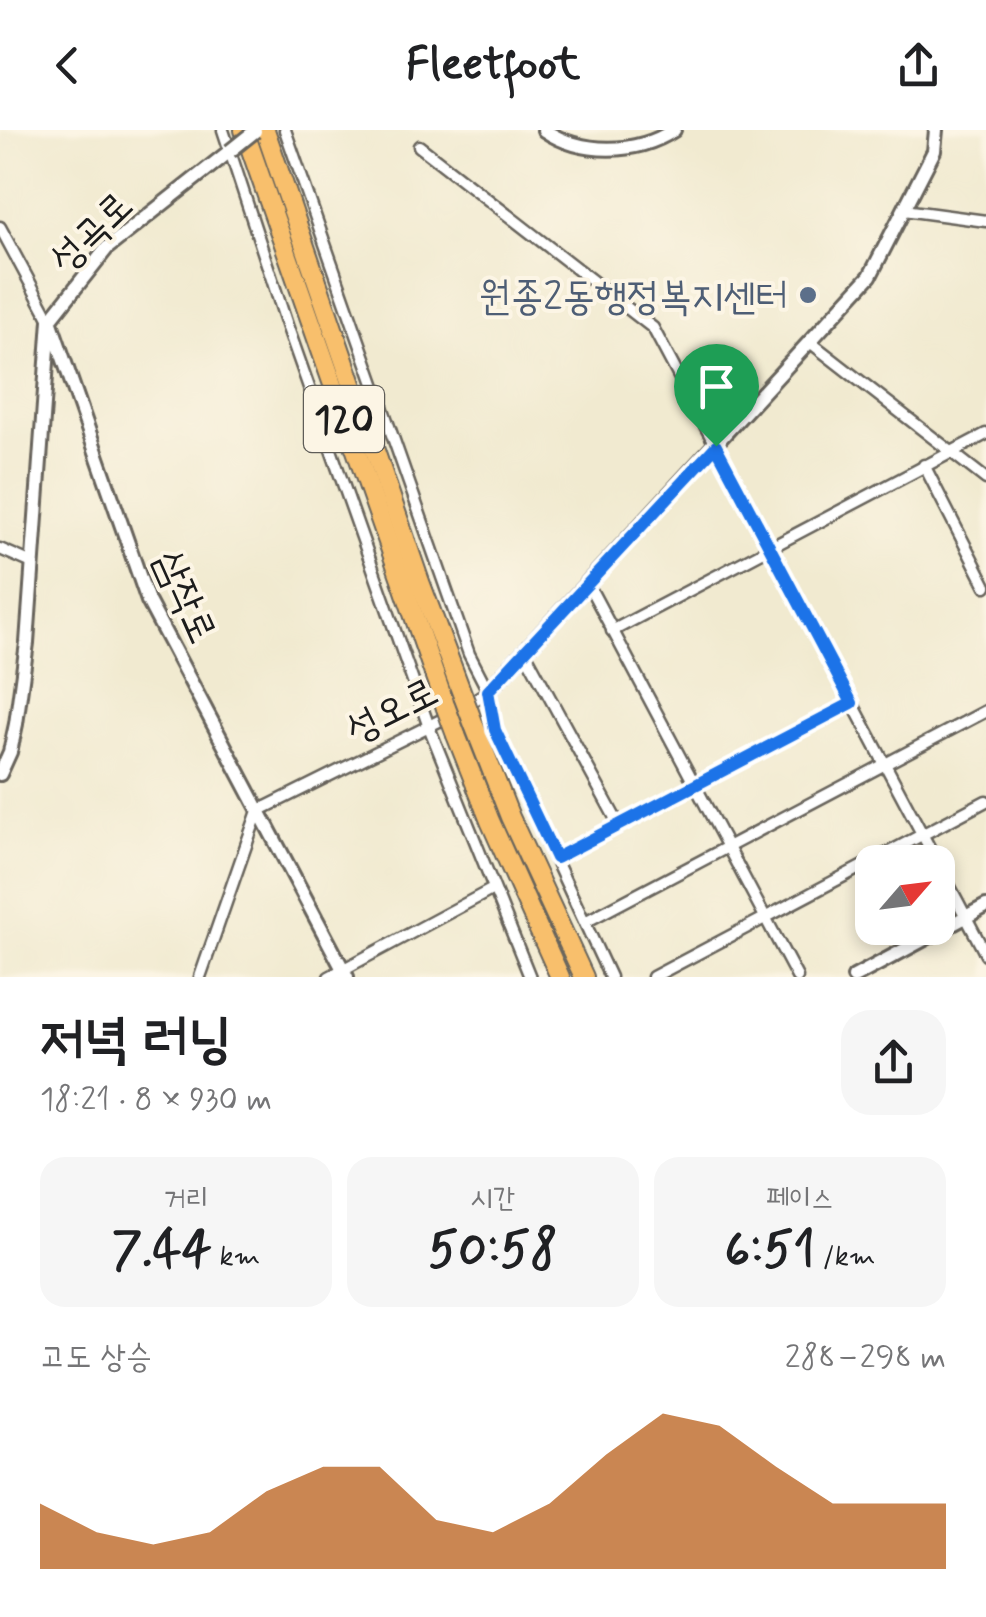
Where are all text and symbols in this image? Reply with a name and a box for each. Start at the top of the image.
text: Fleetfoot [406,36,580,95]
icon: back [40,38,95,93]
icon: share [891,38,946,93]
street label: 성곡로 [39,181,145,285]
place label: 원종2동행정복지센터 [479,272,788,324]
marker: 원종2동행정복지센터 [797,284,819,306]
pin [674,344,759,447]
icon: arrive [689,359,744,414]
road number: 120 [304,386,384,452]
street label: 삼작로 [141,543,228,652]
street label: 성오로 [338,667,447,757]
north arrow [855,845,955,945]
map controls [855,845,955,945]
text: 저녁 러닝 [40,1005,232,1077]
button: share [841,1010,946,1115]
text: 18:21 · 8 × 930 m [40,1079,272,1121]
text: 거리 [163,1181,209,1218]
text: 시간 [470,1181,516,1218]
text: 페이스 [766,1181,834,1218]
text: 7.44 [112,1218,212,1284]
text: 50:58 [428,1218,558,1284]
text: 6:51 [724,1218,815,1284]
text: km [212,1239,260,1276]
text: /km [815,1239,876,1276]
text: 고도 상승 [40,1337,152,1379]
text: 288–298 m [785,1337,946,1379]

